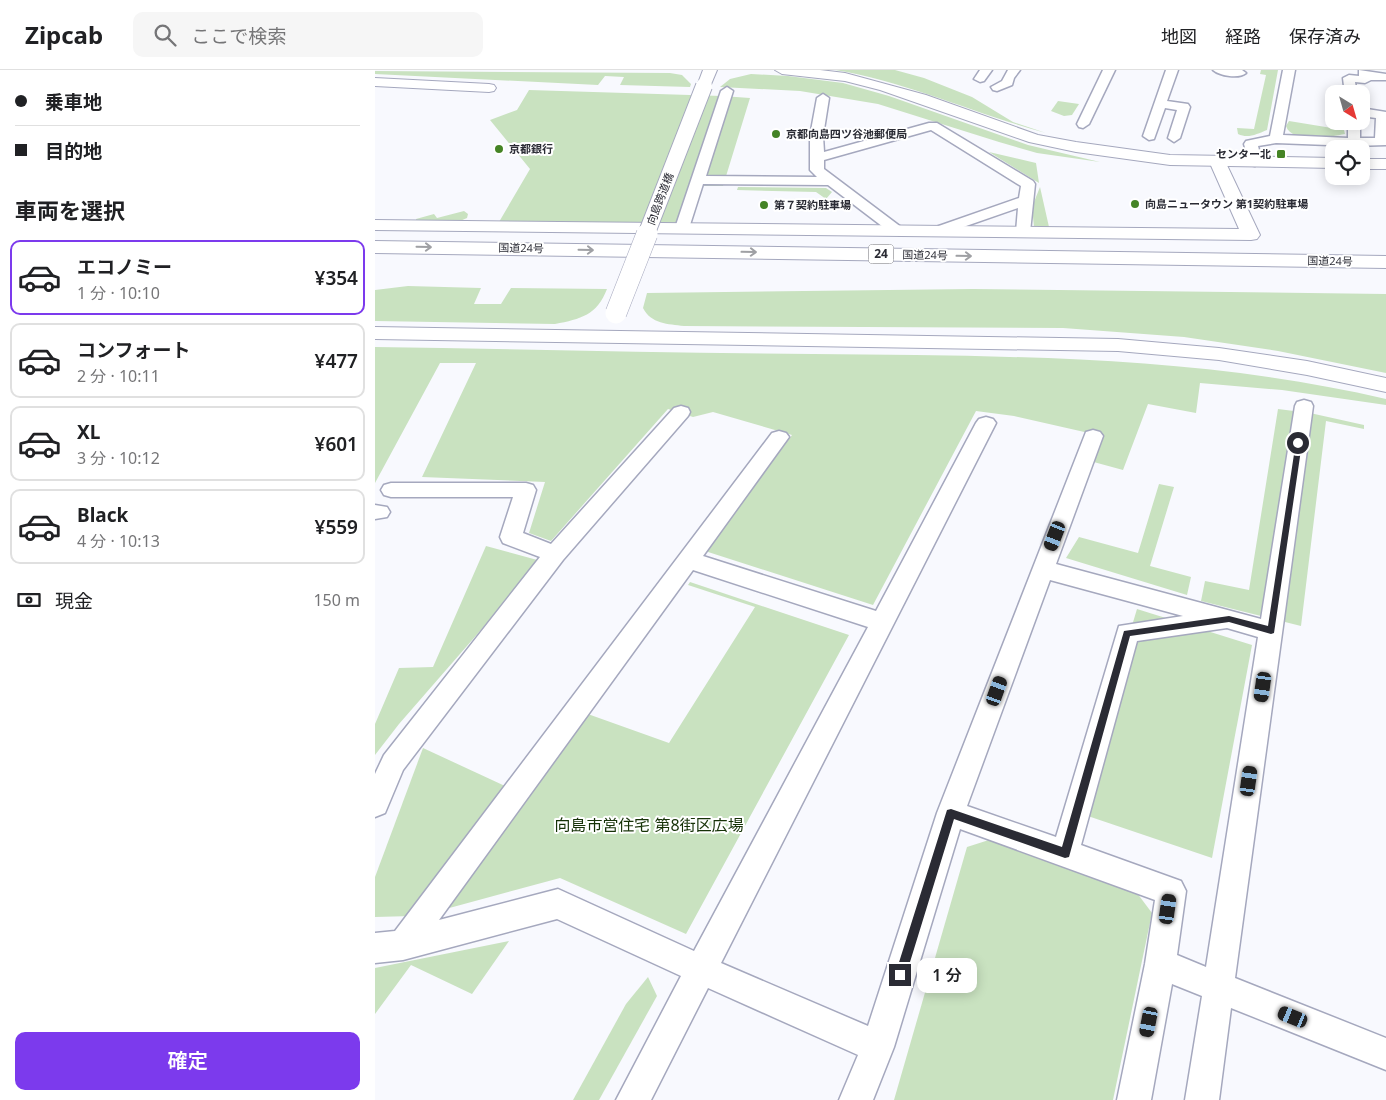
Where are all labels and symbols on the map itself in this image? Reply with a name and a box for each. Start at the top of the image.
north arrow [1325,85,1370,130]
place label: 京都向島四ツ谷池郵便局 [786,126,907,141]
marker: 京都向島四ツ谷池郵便局 [770,128,782,140]
place label: 京都銀行 [509,141,553,156]
marker: 京都銀行 [493,143,505,155]
place label: センター北 [1216,146,1271,161]
marker: センター北 [1275,148,1287,160]
street label: 向島跨道橋 [643,170,676,227]
place label: 向島ニュータウン 第1契約駐車場 [1145,196,1308,211]
place label: 第７契約駐車場 [774,197,851,212]
marker: 向島ニュータウン 第1契約駐車場 [1129,198,1141,210]
marker: 第７契約駐車場 [758,199,770,211]
street label: 国道24号 [498,240,544,255]
one-way arrow [415,242,431,252]
road number: 24 [869,244,893,263]
one-way arrow [578,245,594,254]
one-way arrow [740,247,756,257]
street label: 国道24号 [902,247,948,262]
one-way arrow [955,251,971,261]
street label: 国道24号 [1307,253,1353,268]
route start [1287,432,1309,454]
car [1042,519,1067,553]
car [1253,671,1272,703]
car [984,674,1009,708]
car [1239,765,1258,797]
park label: 向島市営住宅 第8街区広場 [554,814,744,836]
car [1158,893,1177,925]
callout: 1 分 [917,958,977,992]
route end [889,964,911,986]
car [1276,1004,1309,1030]
car [1138,1006,1159,1038]

